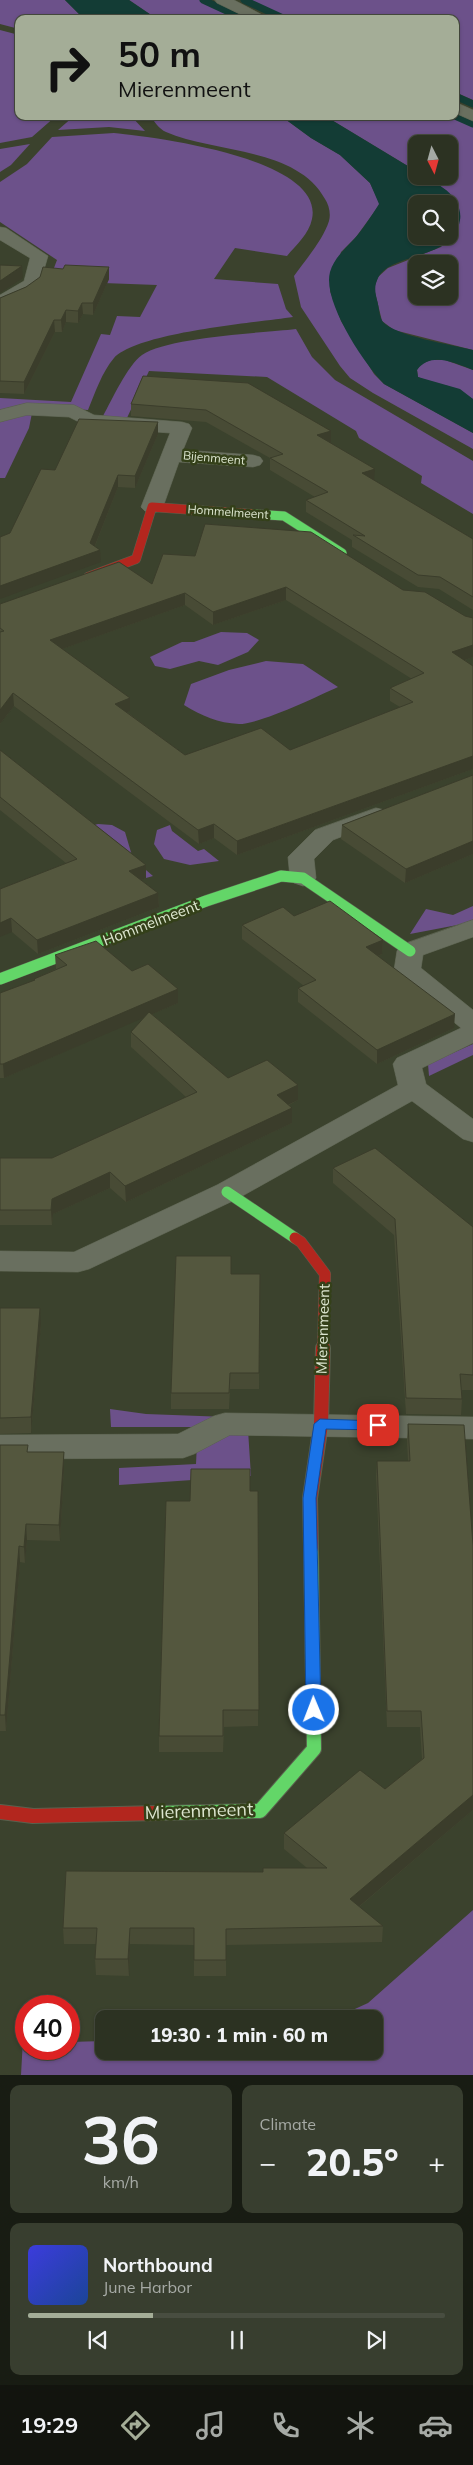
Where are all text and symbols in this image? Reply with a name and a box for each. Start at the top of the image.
text: 50 m [118,32,201,76]
icon: right [35,35,100,100]
text: Mierenmeent [118,75,251,103]
north arrow [408,135,458,185]
map controls [408,135,458,305]
button: search [408,195,458,245]
button: layers [408,255,458,305]
street label: Bijenmeent [182,447,246,468]
street label: Hommelmeent [187,501,269,522]
street label: Hommelmeent [100,895,202,950]
street label: Mierenmeent [311,1283,334,1375]
pin [357,1404,399,1446]
icon: arrive [364,1411,392,1439]
position arrow [287,1683,339,1735]
street label: Mierenmeent [144,1797,254,1824]
speed limit sign: 40 [15,1995,80,2060]
text: 19:30 · 1 min · 60 m [150,2023,328,2047]
text: 36 [82,2099,160,2180]
text: Climate [260,2114,316,2134]
text: 20.5° [306,2138,399,2186]
text: − [260,2145,276,2180]
text: + [428,2145,445,2180]
text: km/h [103,2172,139,2192]
text: Northbound [103,2253,213,2277]
text: June Harbor [103,2277,192,2297]
icon: previous [84,2326,112,2354]
icon: pause [223,2326,251,2354]
icon: next [362,2326,390,2354]
icon: directions [118,2408,153,2443]
icon: music [193,2408,228,2443]
icon: phone [268,2408,303,2443]
icon: climate [343,2408,378,2443]
icon: car [418,2408,453,2443]
text: 19:29 [20,2411,78,2439]

